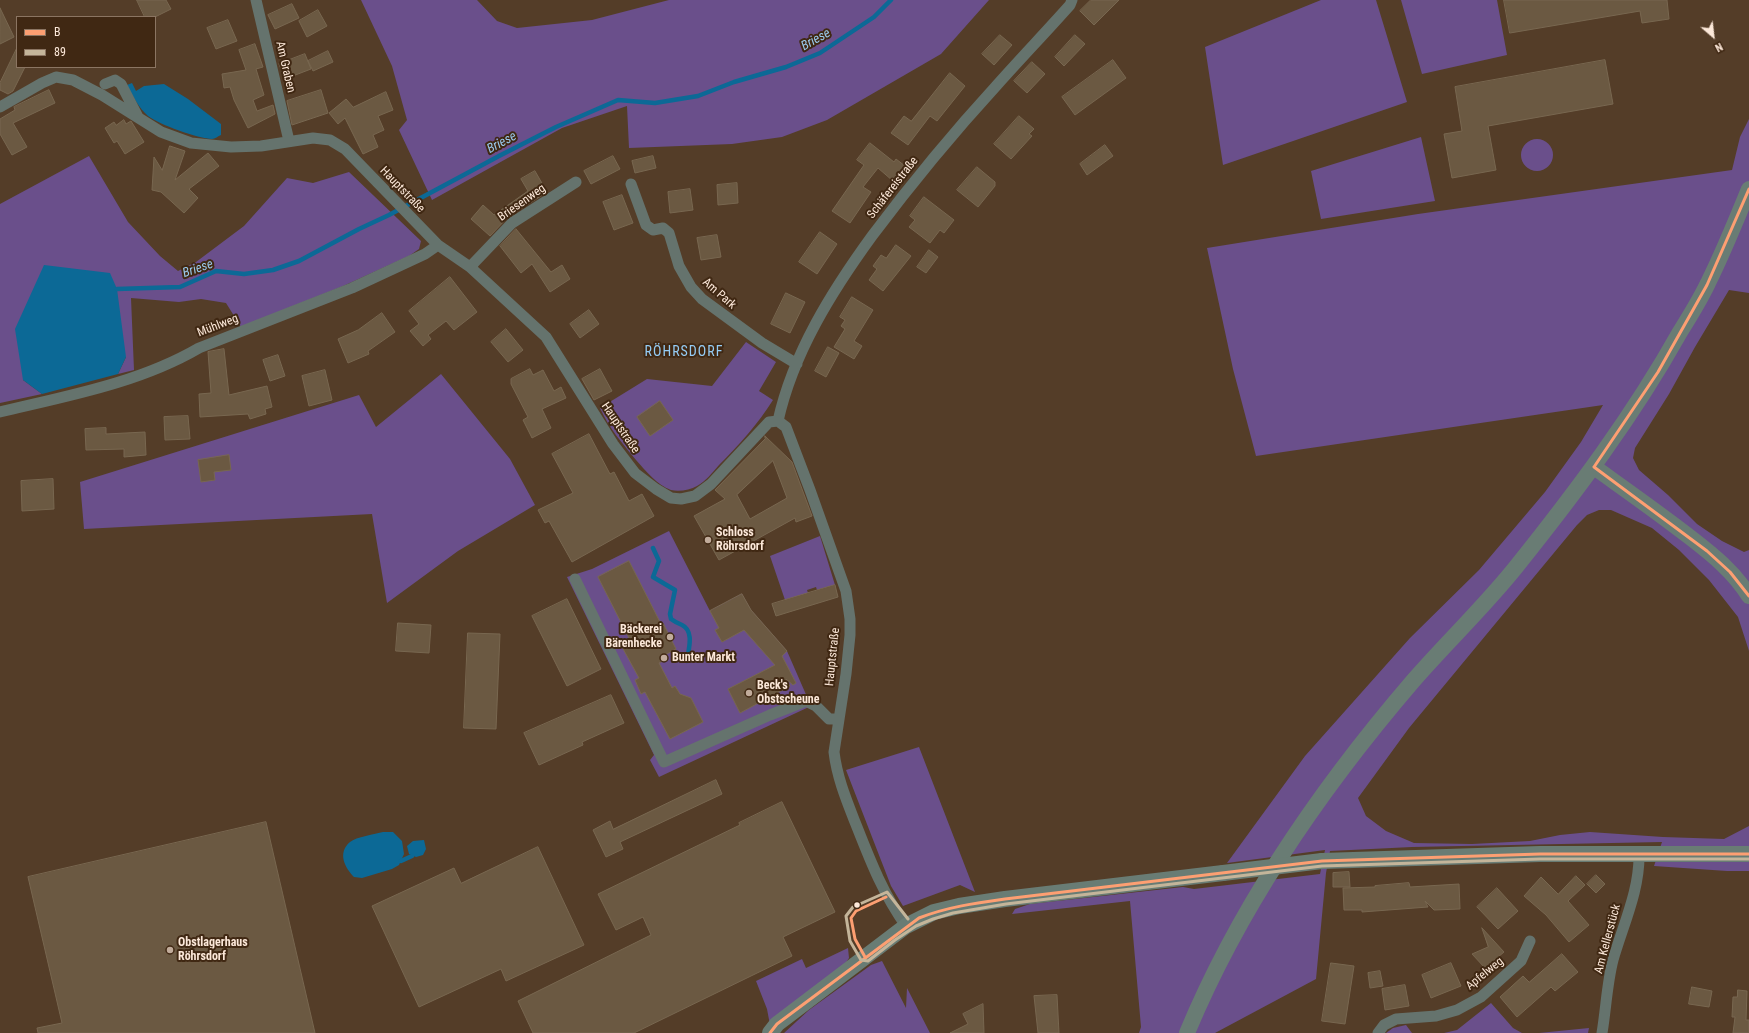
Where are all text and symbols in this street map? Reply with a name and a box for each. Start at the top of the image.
legend [16,16,156,68]
north arrow [1693,16,1733,56]
text: B [54,25,61,39]
water label: Briese [799,26,833,54]
street label: Am Graben [272,40,298,94]
text: N [1713,40,1725,54]
text: 89 [54,45,66,59]
water label: Briese [485,129,519,157]
street label: Schäfereistraße [864,154,922,222]
street label: Hauptstraße [376,164,428,216]
street label: Briesenweg [495,181,549,225]
water label: Briese [181,257,215,281]
street label: Am Park [699,275,739,313]
street label: Mühlweg [195,312,241,340]
district label: RÖHRSDORF [645,344,723,360]
street label: Hauptstraße [598,400,642,456]
place label: Schloss Röhrsdorf [716,526,764,554]
marker: Schloss Röhrsdorf [703,535,713,545]
place label: Bäckerei Bärenhecke [606,623,662,651]
street label: Hauptstraße [823,627,843,687]
marker: Bäckerei Bärenhecke [665,632,675,642]
place label: Bunter Markt [672,651,735,665]
marker: Bunter Markt [659,653,669,663]
place label: Beck's Obstscheune [757,679,819,707]
marker: Beck's Obstscheune [744,688,754,698]
unlabelled marker [852,900,862,910]
street label: Am Kellerstück [1592,903,1624,975]
place label: Obstlagerhaus Röhrsdorf [178,936,248,964]
marker: Obstlagerhaus Röhrsdorf [165,945,175,955]
street label: Apfelweg [1463,954,1507,994]

